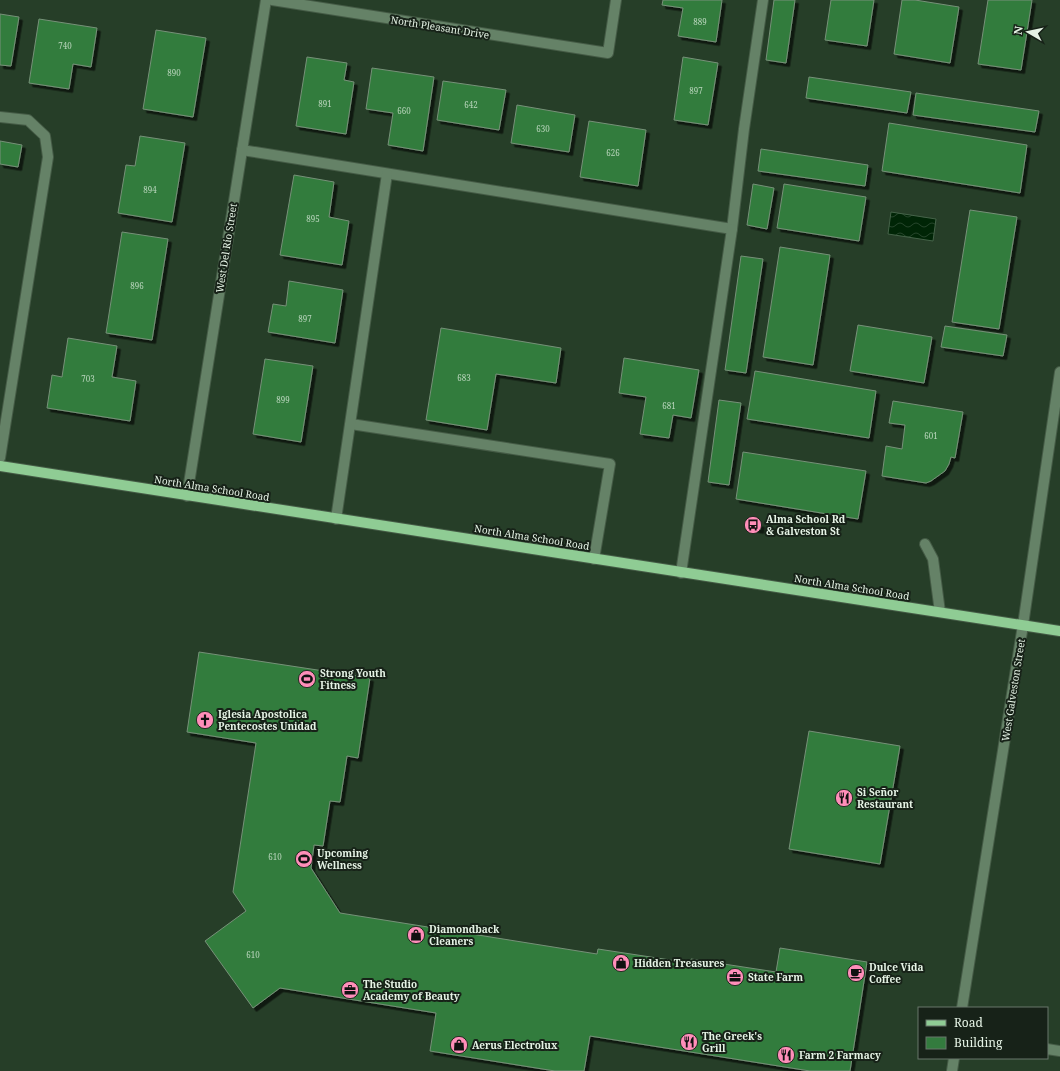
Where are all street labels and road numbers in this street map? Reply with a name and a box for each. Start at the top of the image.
street label: North Pleasant Drive [390,12,490,42]
street label: West Del Rio Street [212,202,240,294]
street label: North Alma School Road [153,472,271,504]
street label: North Alma School Road [473,521,591,553]
street label: North Alma School Road [793,571,911,603]
street label: West Galveston Street [998,637,1028,742]

